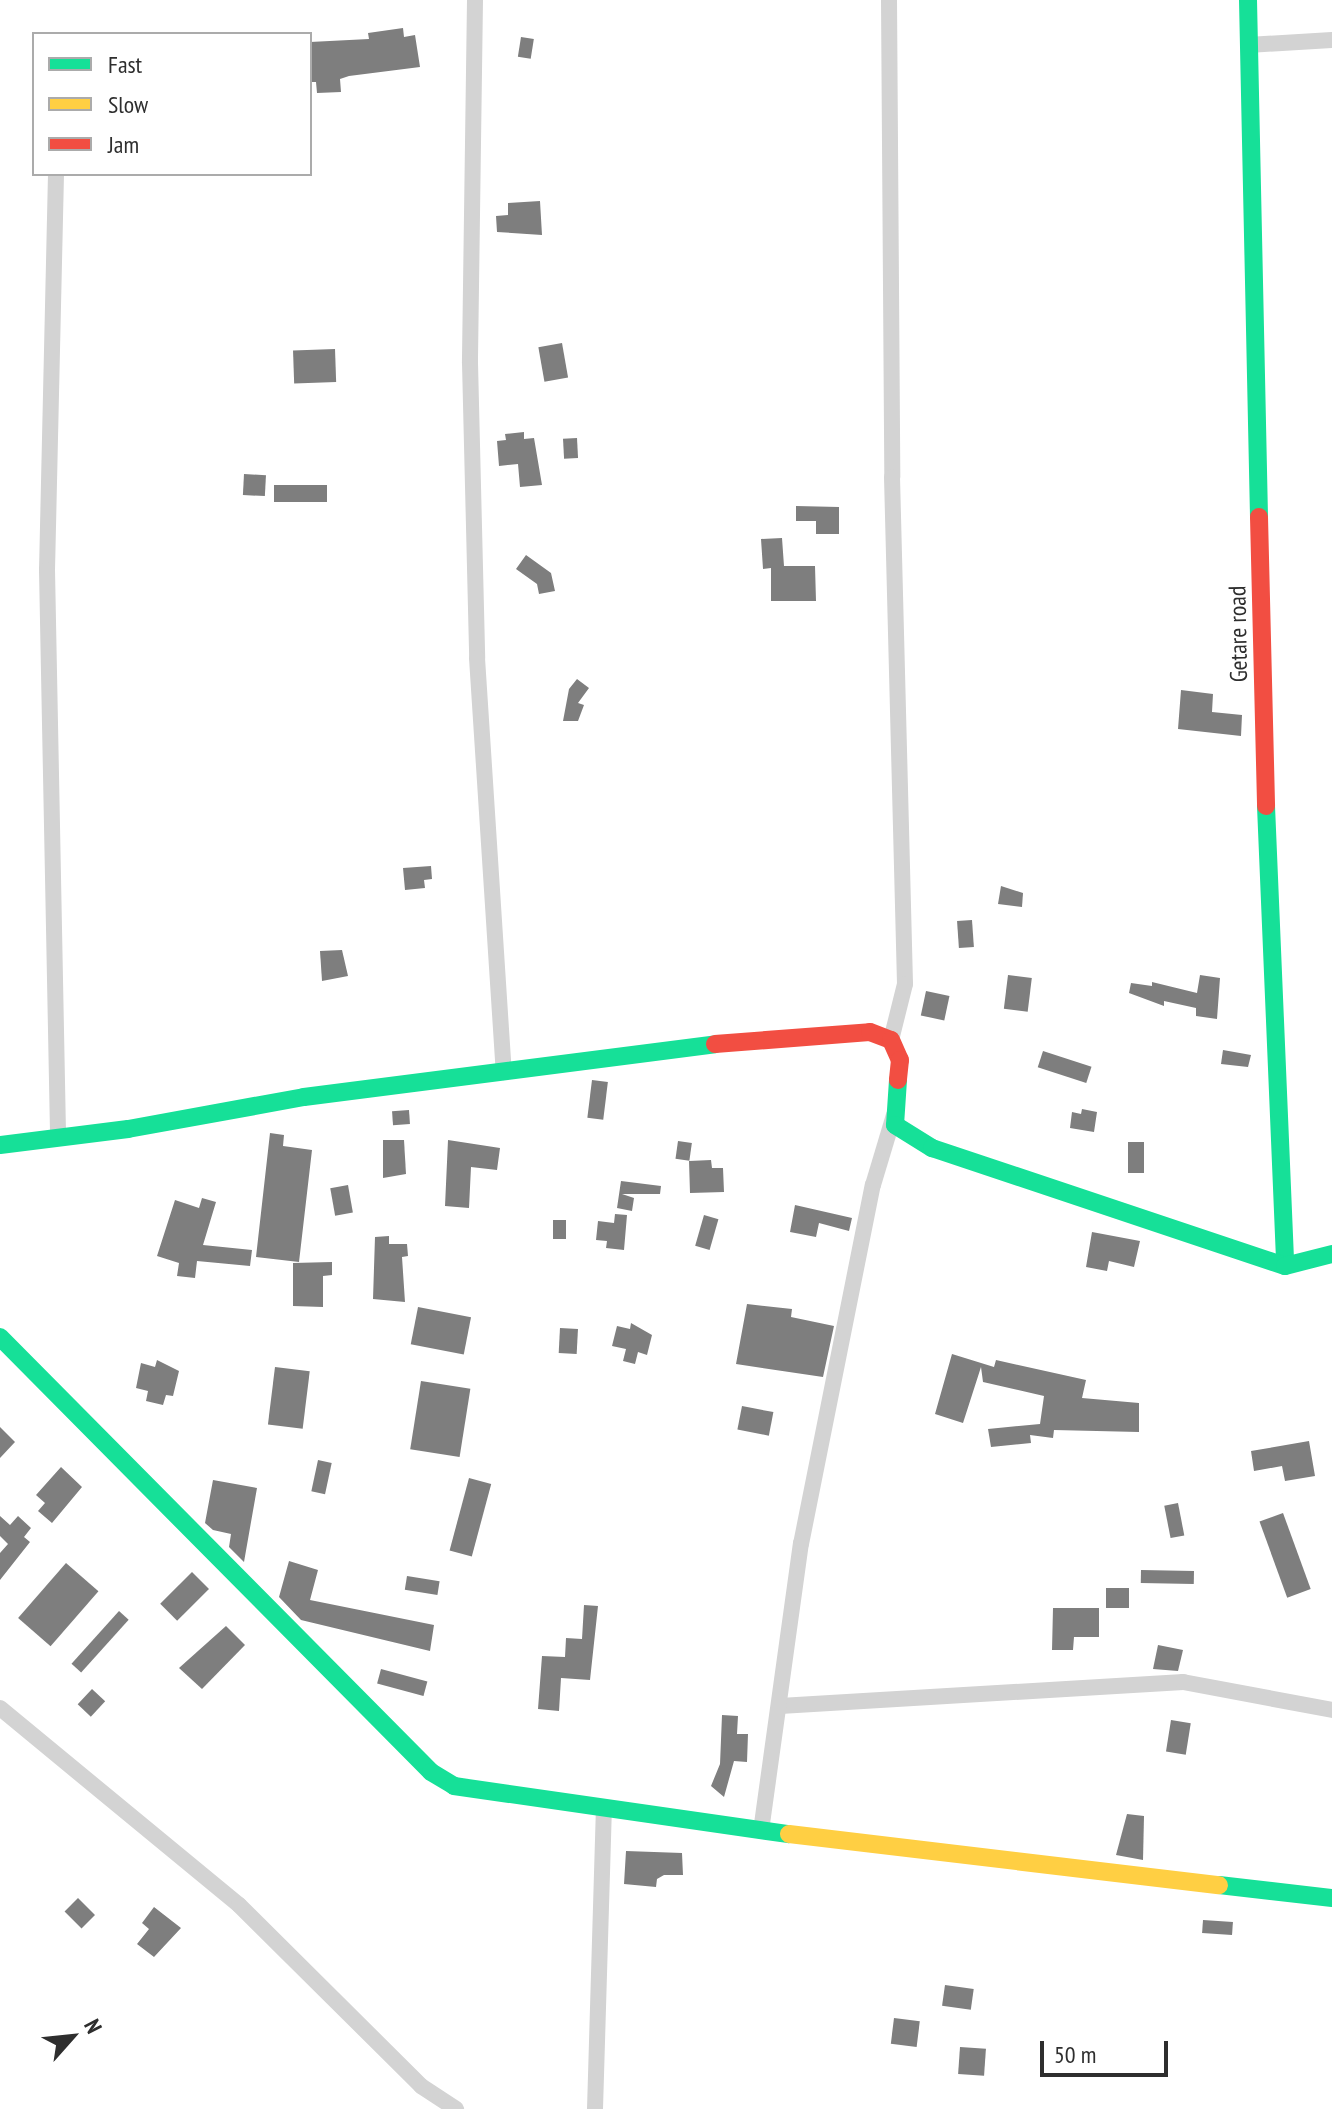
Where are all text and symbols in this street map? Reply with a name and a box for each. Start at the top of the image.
legend [32,32,312,176]
text: Fast [108,49,142,80]
text: Slow [108,89,148,120]
text: Jam [108,129,139,160]
street label: Getare road [1223,586,1253,682]
north arrow [32,1997,112,2077]
text: N [78,2014,109,2038]
scale bar [1044,2025,1172,2075]
text: 50 m [1054,2039,1096,2070]

